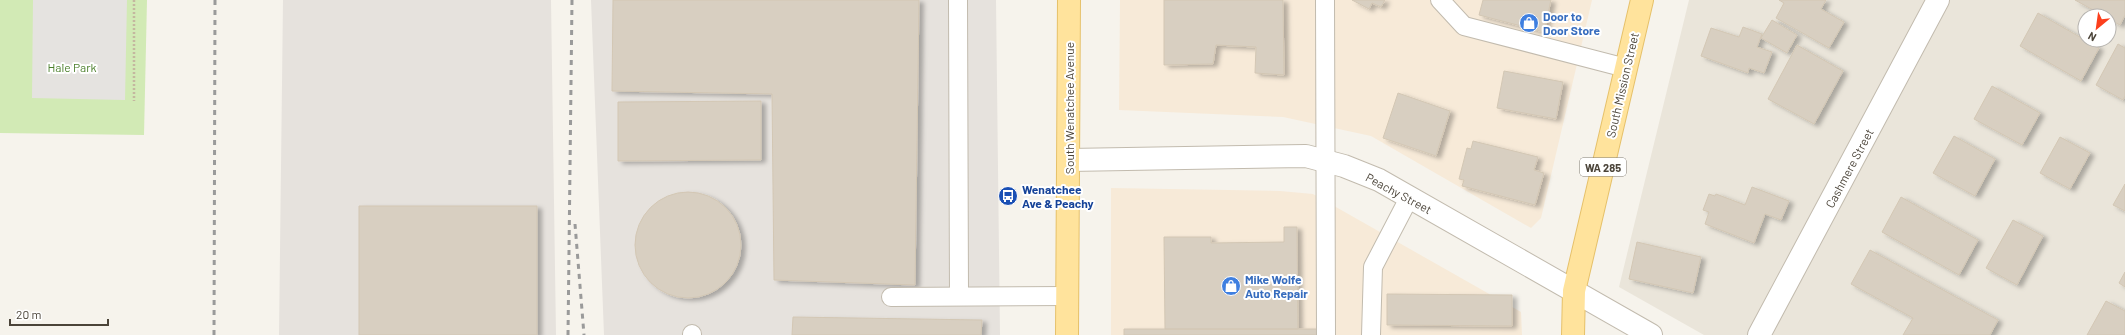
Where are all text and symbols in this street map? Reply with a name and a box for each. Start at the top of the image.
north arrow [2077,8,2117,48]
place label: Door to Door Store [1543,9,1601,37]
shop icon: Door to Door Store [1518,12,1540,34]
text: N [2086,30,2098,45]
street label: South Mission Street [1603,31,1641,139]
street label: South Wenatchee Avenue [1062,42,1076,174]
park label: Hale Park [47,60,97,74]
street label: Cashmere Street [1822,126,1876,210]
road number: WA 285 [1580,158,1626,176]
street label: Peachy Street [1364,170,1434,216]
place label: Wenatchee Ave & Peachy [1022,182,1094,210]
bus stop icon: Wenatchee Ave & Peachy [997,185,1019,207]
place label: Mike Wolfe Auto Repair [1245,272,1308,300]
shop icon: Mike Wolfe Auto Repair [1220,275,1242,297]
scale bar [10,301,108,327]
text: 20 m [16,307,42,321]

